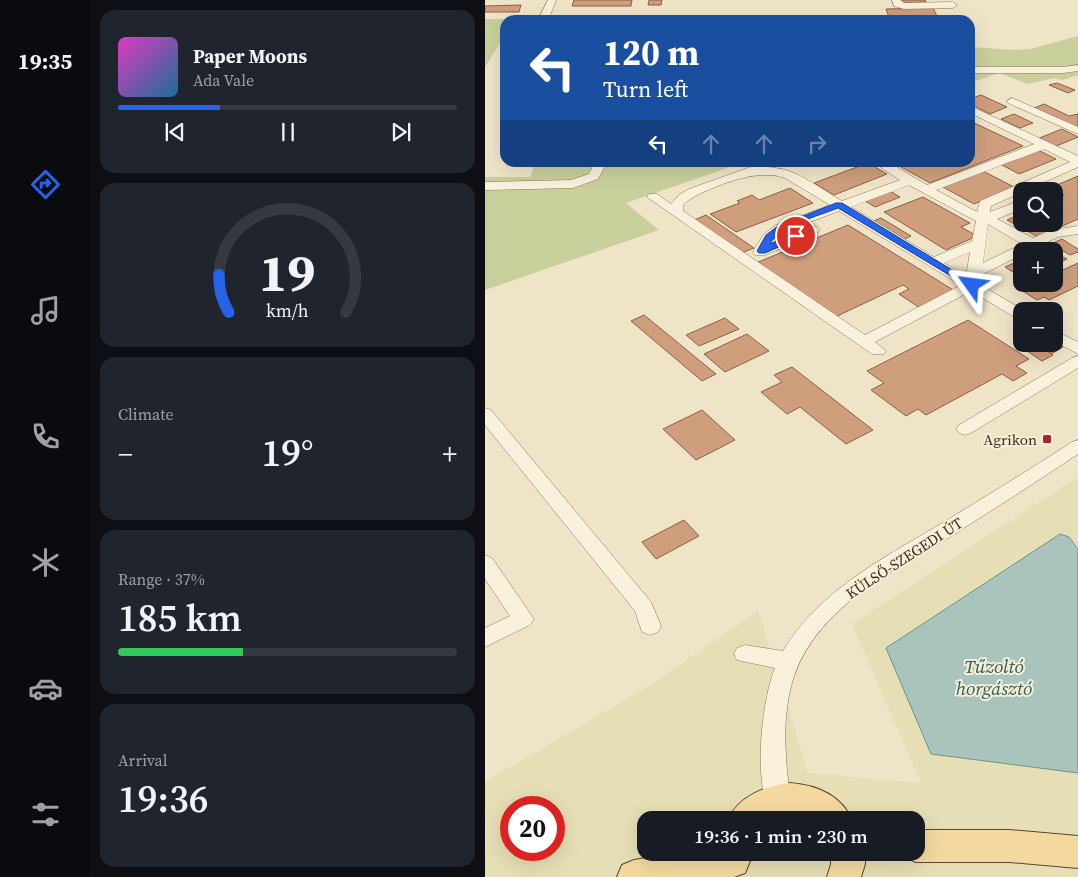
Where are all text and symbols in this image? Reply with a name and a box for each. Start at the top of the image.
text: 120 m [603,29,699,77]
icon: left [520,35,585,100]
text: Paper Moons [193,43,307,69]
text: 19:35 [18,46,72,76]
text: Ada Vale [193,69,254,91]
text: Turn left [603,74,688,104]
icon: previous [161,118,189,146]
icon: pause [274,118,302,146]
icon: next [387,118,415,146]
icon: left [644,130,672,158]
icon: ahead [697,130,725,158]
icon: ahead [750,130,778,158]
icon: right [803,130,831,158]
icon: directions [28,167,63,202]
map controls [1013,182,1063,352]
button: search [1013,182,1063,232]
pin [775,215,817,257]
icon: arrive [782,222,810,250]
text: 19 [259,237,316,308]
button: + [1013,242,1063,292]
position arrow [945,258,997,310]
icon: music [28,293,63,328]
text: km/h [266,298,309,323]
button: − [1013,302,1063,352]
text: Climate [118,403,174,425]
icon: phone [28,419,63,454]
text: 19° [262,427,313,479]
place label: Agrikon [983,429,1037,450]
marker: Agrikon [1041,433,1053,445]
text: − [118,435,133,473]
text: + [442,435,457,473]
street label: KÜLSŐ-SZEGEDI ÚT [842,512,966,604]
icon: climate [28,545,63,580]
text: Range · 37% [118,568,205,590]
text: 185 km [118,592,242,644]
water label: Tűzoltó horgásztó [956,653,1032,701]
icon: car [28,671,63,706]
text: Arrival [118,749,167,771]
text: 19:36 [118,773,208,825]
speed limit sign: 20 [500,796,565,861]
icon: filters [28,797,63,832]
text: 19:36 · 1 min · 230 m [694,823,868,849]

